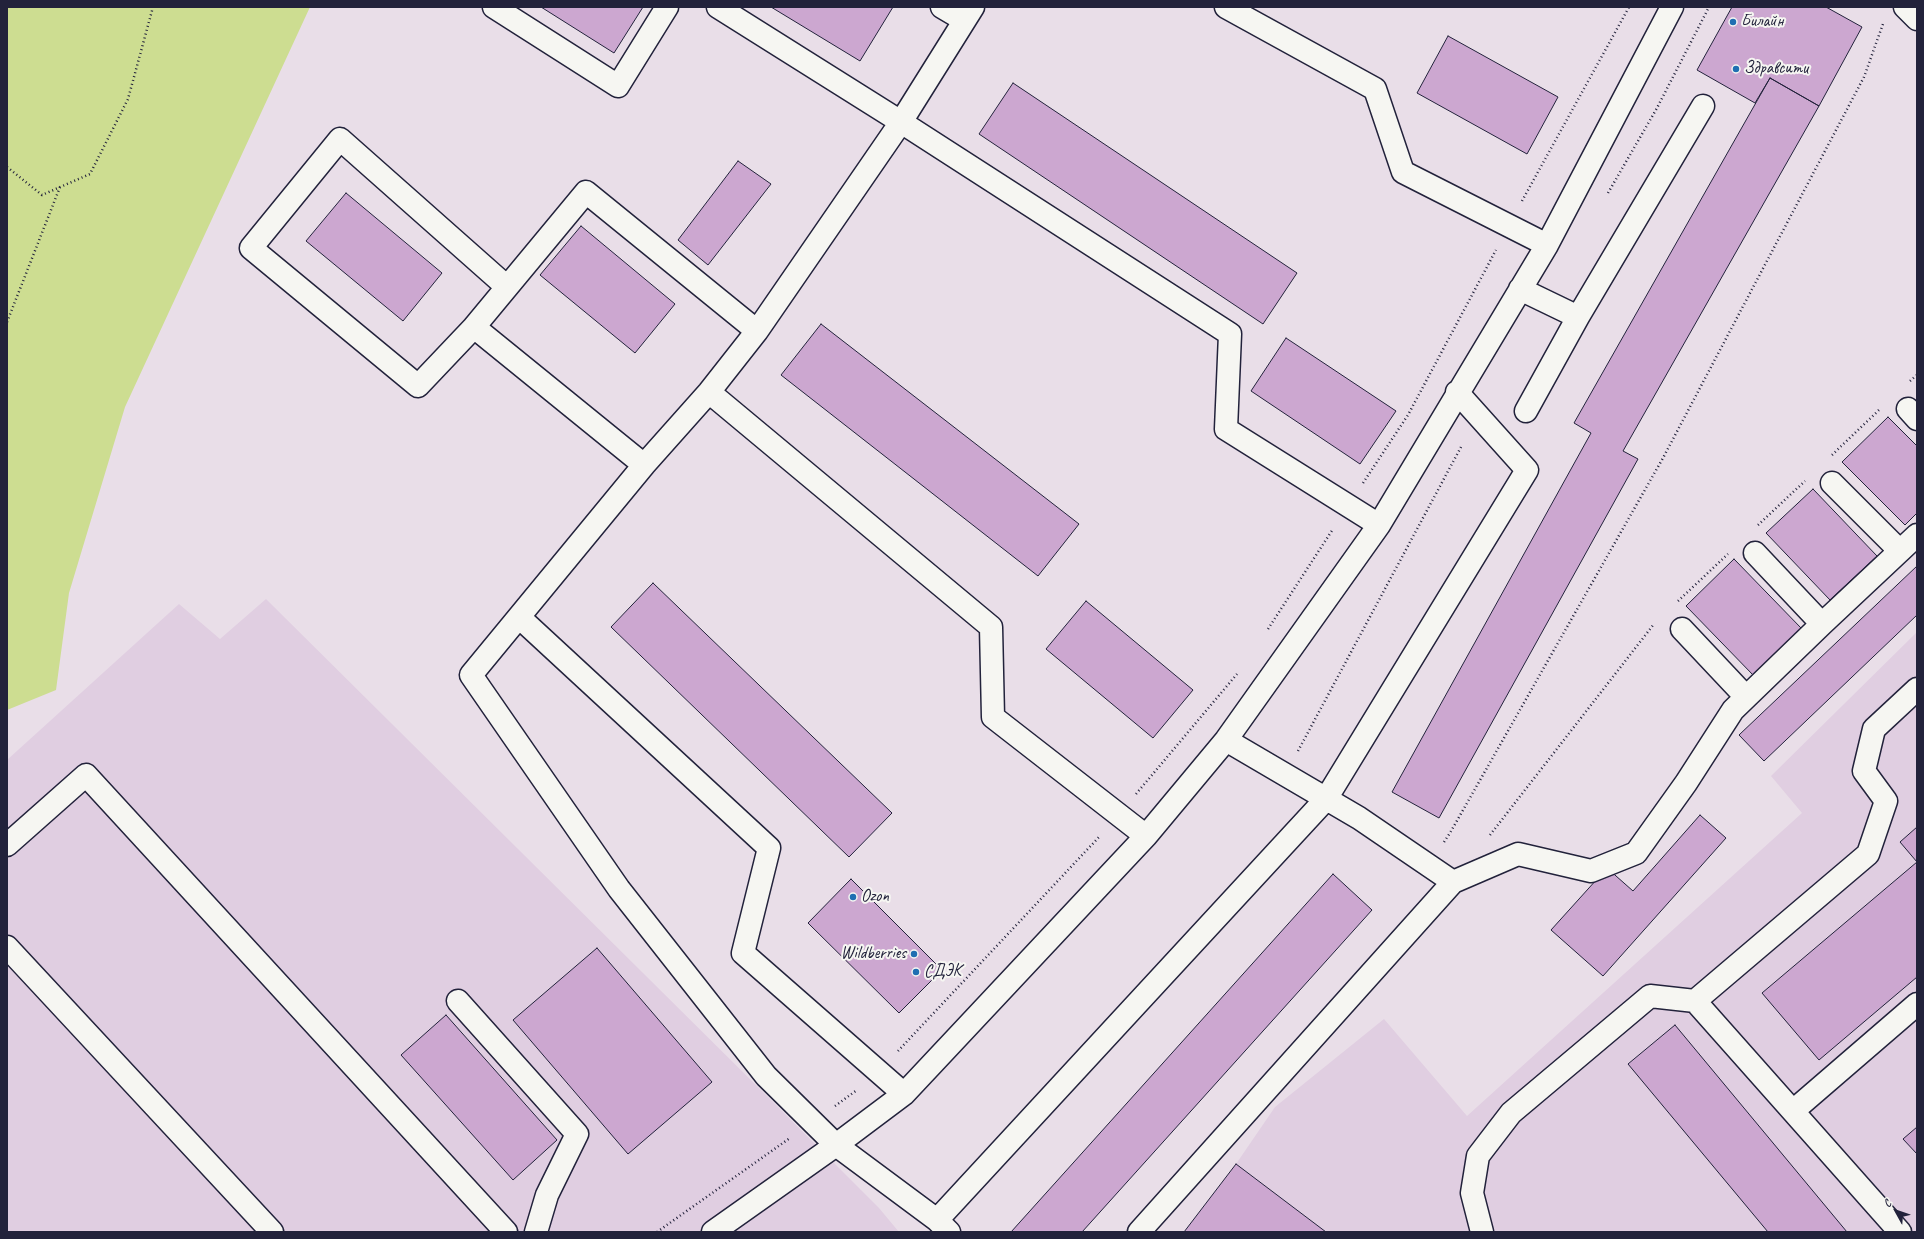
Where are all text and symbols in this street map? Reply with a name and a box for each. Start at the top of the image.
place label: Билайн [1741,12,1783,32]
marker: Билайн [1728,17,1738,27]
place label: Здравсити [1744,59,1808,79]
marker: Здравсити [1731,64,1741,74]
place label: Ozon [861,887,889,907]
marker: Ozon [848,892,858,902]
place label: Wildberries [841,944,906,964]
marker: Wildberries [909,949,919,959]
place label: СДЭК [924,962,961,982]
marker: СДЭК [911,967,921,977]
north arrow [1876,1191,1916,1231]
text: С [1880,1197,1894,1210]

